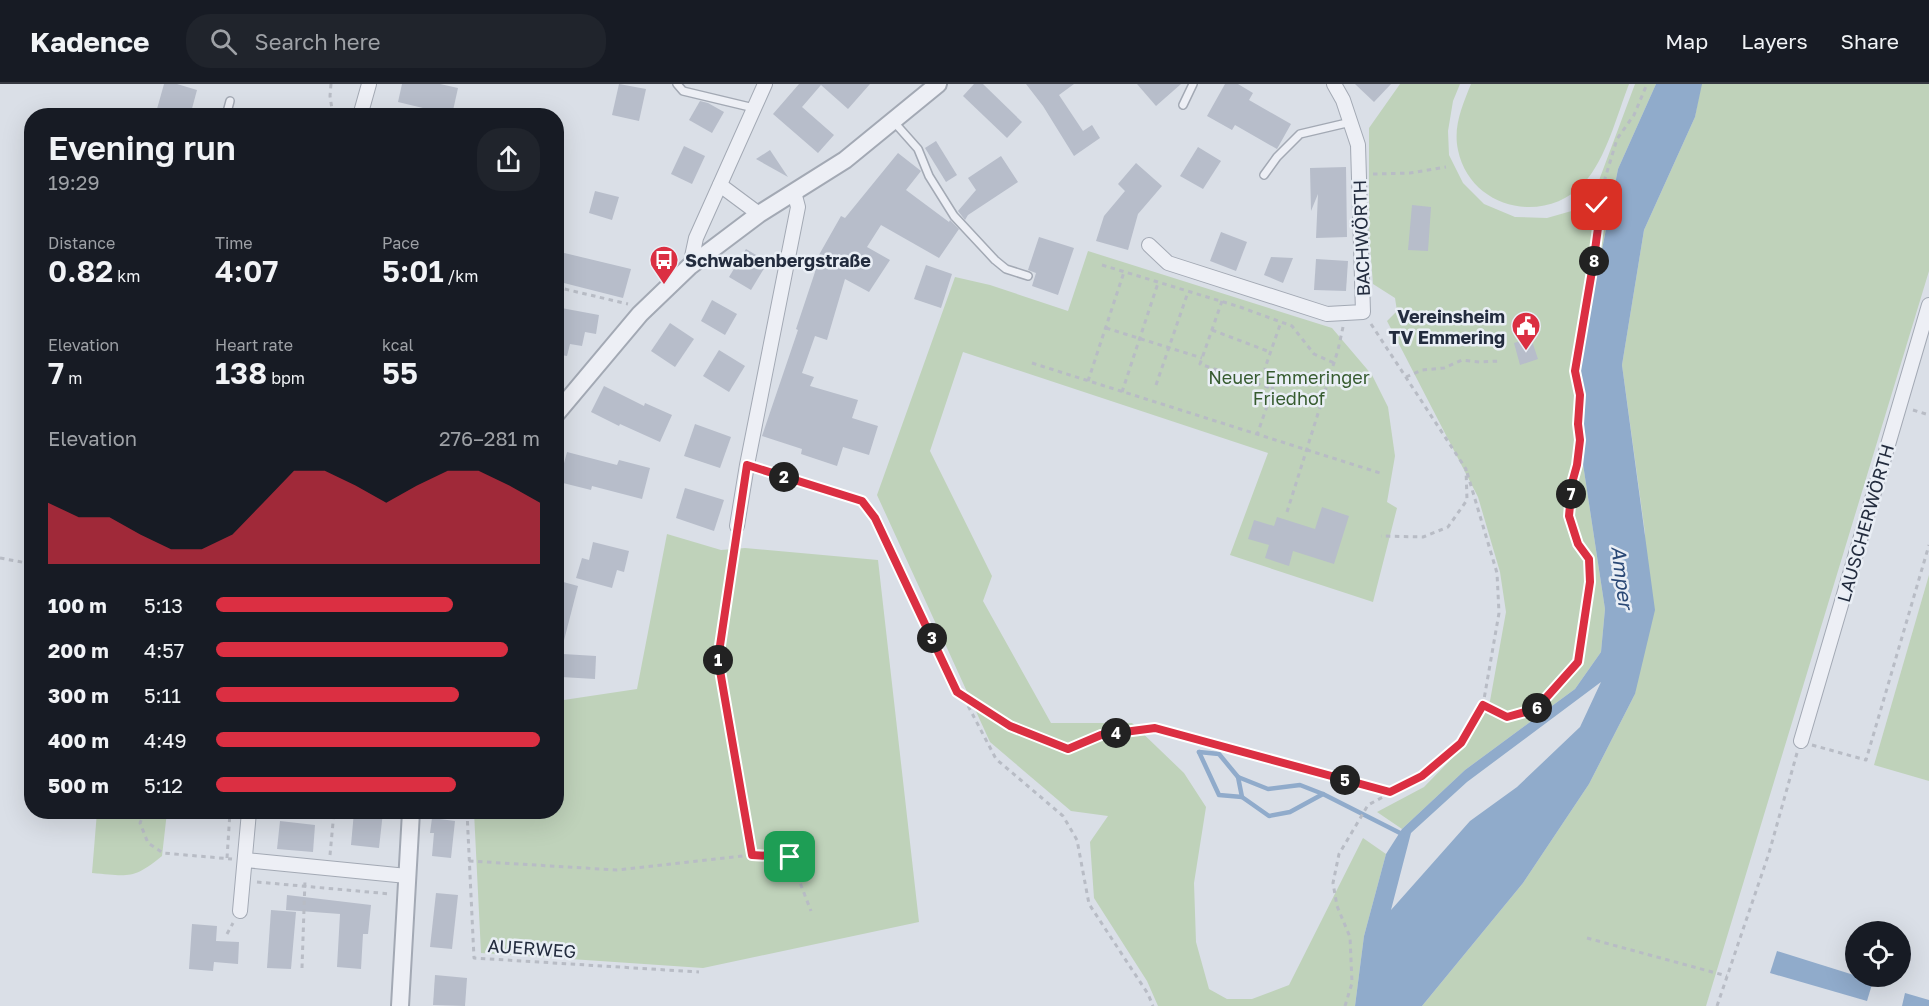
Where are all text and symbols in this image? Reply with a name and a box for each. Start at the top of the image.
search box [186,14,606,68]
text: Kadence [30,25,150,58]
icon: search [207,25,240,58]
text: Search here [255,28,381,55]
text: Map [1665,28,1708,54]
text: Layers [1741,28,1808,54]
text: Share [1841,28,1899,54]
text: Evening run [48,128,236,167]
button: share [477,128,540,191]
text: 19:29 [48,170,100,194]
street label: BACHWÖRTH [1348,179,1374,297]
pin [1571,179,1622,230]
icon: check [1580,188,1613,221]
text: Distance [48,233,115,253]
text: Time [215,233,253,253]
text: Pace [382,233,419,253]
bus stop icon: Schwabenbergstraße [648,244,680,286]
pin: 8 [1579,246,1609,276]
place label: Schwabenbergstraße [685,249,871,271]
text: 8 [1589,251,1599,271]
text: 0.82 [48,253,113,289]
text: 4:07 [215,253,279,289]
text: 5:01 [382,253,444,289]
text: km [113,266,141,286]
text: /km [444,266,478,286]
place label: Vereinsheim TV Emmering [1388,305,1505,348]
public building icon: Vereinsheim TV Emmering [1510,310,1542,352]
text: Elevation [48,335,119,355]
text: Heart rate [215,335,293,355]
text: kcal [382,335,414,355]
text: 7 [48,355,64,391]
text: 138 [215,355,267,391]
text: 55 [382,355,418,391]
park label: Neuer Emmeringer Friedhof [1208,366,1370,409]
text: m [64,368,82,388]
text: bpm [267,368,305,388]
text: Elevation [48,426,137,450]
text: 276–281 m [439,426,540,450]
street label: LAUSCHERWÖRTH [1832,441,1898,605]
pin: 2 [769,462,799,492]
text: 2 [779,467,789,487]
pin: 7 [1556,479,1586,509]
text: 7 [1567,484,1575,504]
water label: Amper [1607,544,1639,613]
text: 100 m [48,593,107,617]
text: 5:13 [144,593,183,617]
pin: 3 [917,623,947,653]
text: 3 [927,628,937,648]
text: 200 m [48,638,109,662]
text: 4:57 [144,638,184,662]
pin: 1 [703,645,733,675]
text: 1 [714,650,722,670]
text: 300 m [48,683,109,707]
text: 5:11 [144,683,181,707]
pin: 6 [1522,693,1552,723]
text: 6 [1532,698,1542,718]
pin: 4 [1101,718,1131,748]
text: 4 [1111,723,1121,743]
text: 400 m [48,728,109,752]
text: 4:49 [144,728,187,752]
pin: 5 [1330,765,1360,795]
text: 5 [1340,770,1350,790]
text: 500 m [48,773,109,797]
text: 5:12 [144,773,183,797]
pin [764,831,815,882]
icon: arrive [773,840,806,873]
map controls [1845,921,1911,987]
button: locate [1845,921,1911,987]
street label: AUERWEG [487,934,577,962]

